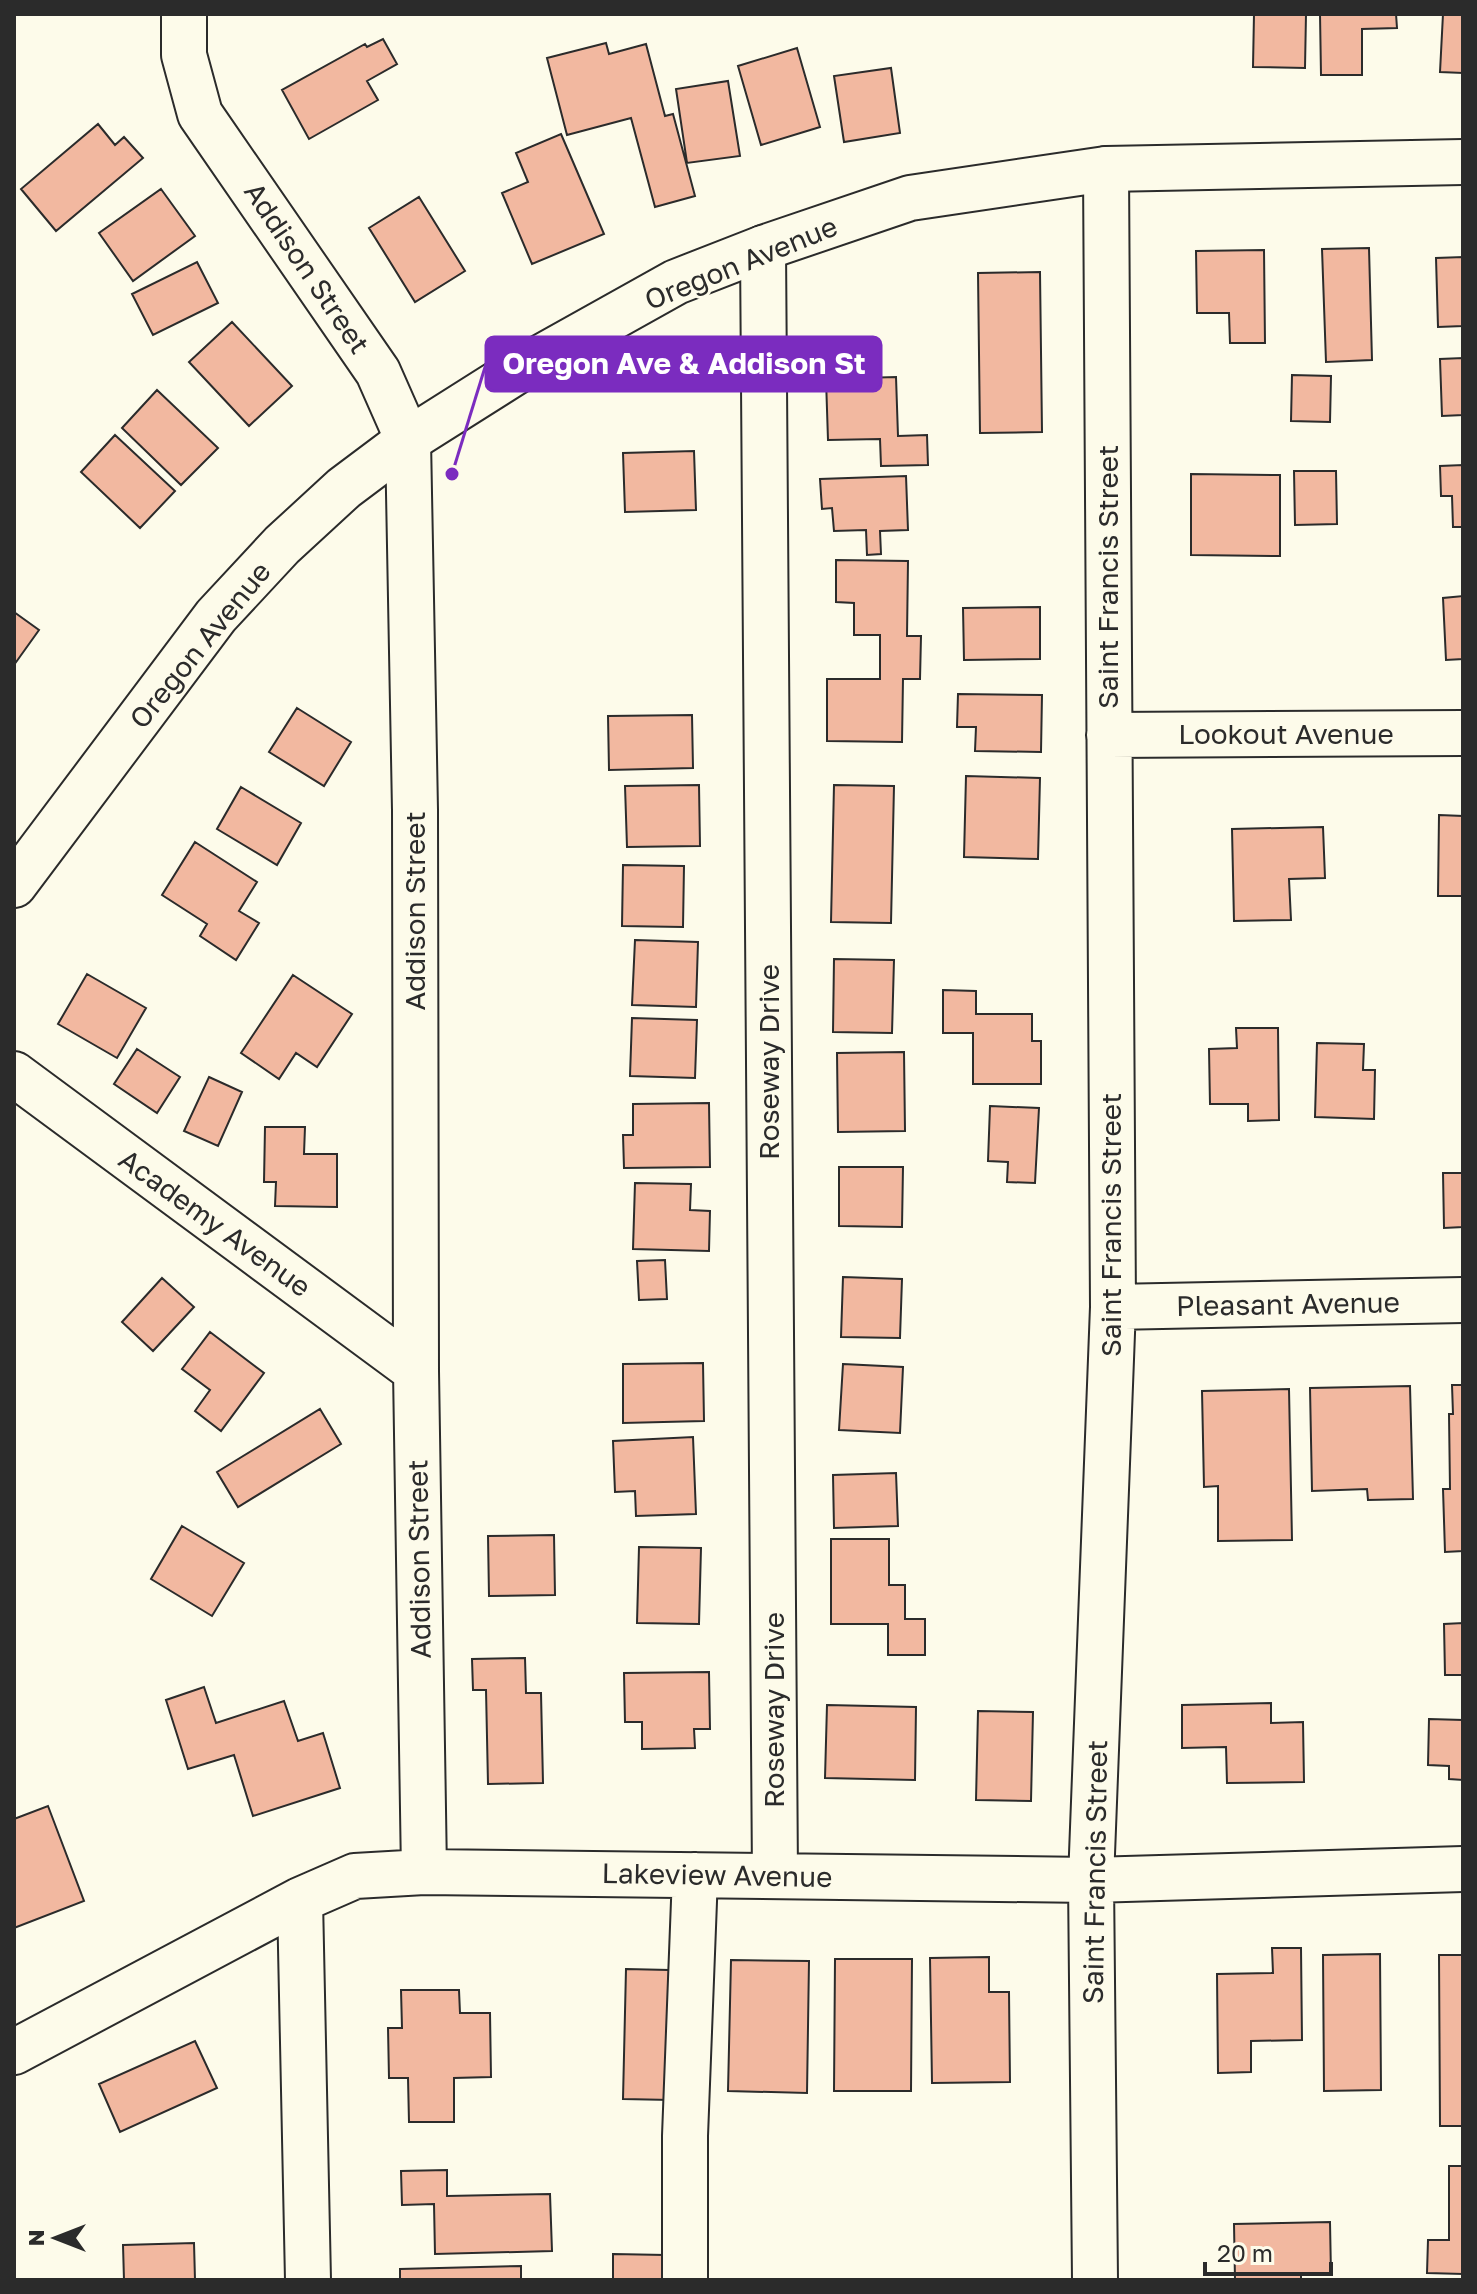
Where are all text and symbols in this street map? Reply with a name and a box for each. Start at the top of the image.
street label: Addison Street [238,176,377,360]
street label: Oregon Avenue [640,209,842,316]
callout: Oregon Ave & Addison St [486,337,881,391]
text: Oregon Ave & Addison St [502,345,866,381]
street label: Saint Francis Street [1091,445,1124,709]
street label: Oregon Avenue [122,555,277,735]
street label: Lookout Avenue [1178,717,1394,750]
street label: Addison Street [398,811,431,1011]
street label: Roseway Drive [752,964,785,1160]
street label: Saint Francis Street [1094,1093,1127,1357]
street label: Academy Avenue [113,1142,318,1303]
street label: Pleasant Avenue [1176,1285,1400,1322]
street label: Addison Street [400,1459,437,1659]
street label: Roseway Drive [757,1612,790,1808]
street label: Saint Francis Street [1076,1740,1113,2004]
street label: Lakeview Avenue [601,1856,833,1893]
north arrow [16,2198,96,2278]
scale bar [1205,2226,1331,2276]
text: N [22,2230,49,2246]
text: 20 m [1217,2238,1273,2267]

